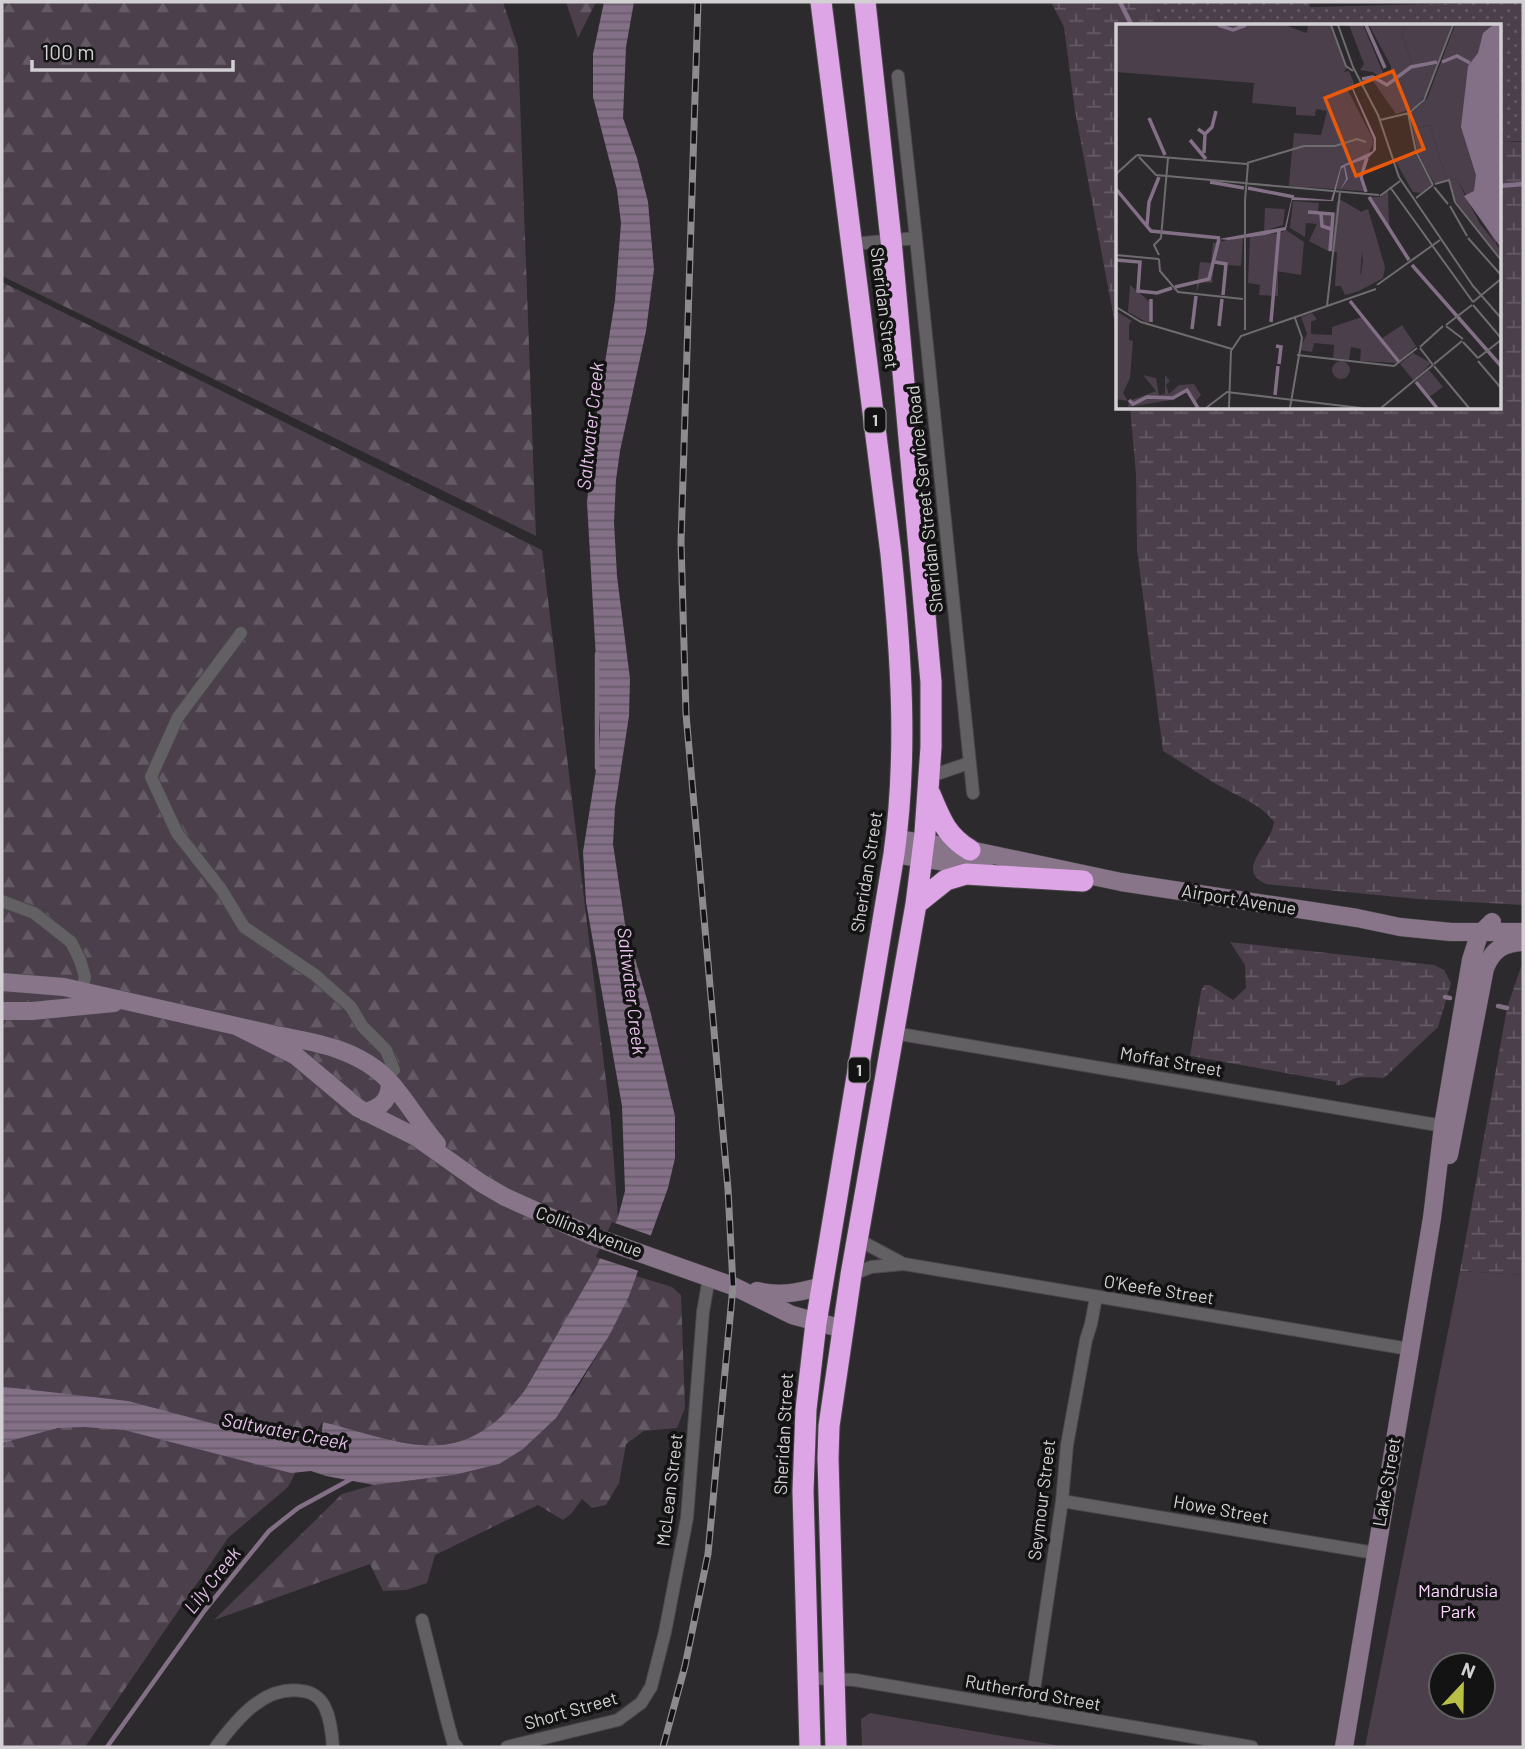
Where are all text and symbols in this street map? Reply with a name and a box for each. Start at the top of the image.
inset map [1116,24,1500,410]
scale bar [32,28,233,72]
text: 100 m [42,39,95,64]
street label: Sheridan Street [867,246,903,370]
water label: Saltwater Creek [571,360,608,491]
street label: Sheridan Street Service Road [901,384,947,614]
road number: 1 [864,408,886,432]
street label: Sheridan Street [846,810,886,934]
street label: Airport Avenue [1180,879,1298,919]
water label: Saltwater Creek [613,926,652,1057]
street label: Moffat Street [1118,1041,1224,1081]
road number: 1 [848,1058,870,1082]
street label: Collins Avenue [533,1201,646,1262]
street label: O'Keefe Street [1102,1269,1216,1309]
street label: Sheridan Street [769,1372,797,1496]
water label: Saltwater Creek [220,1407,351,1454]
street label: McLean Street [651,1432,687,1548]
street label: Lake Street [1367,1435,1405,1528]
street label: Seymour Street [1023,1438,1059,1562]
street label: Howe Street [1172,1490,1270,1528]
water label: Lily Creek [178,1541,245,1618]
park label: Mandrusia Park [1418,1579,1498,1622]
north arrow [1427,1651,1497,1721]
text: N [1458,1657,1479,1683]
street label: Rutherford Street [964,1669,1103,1715]
street label: Short Street [522,1686,620,1734]

